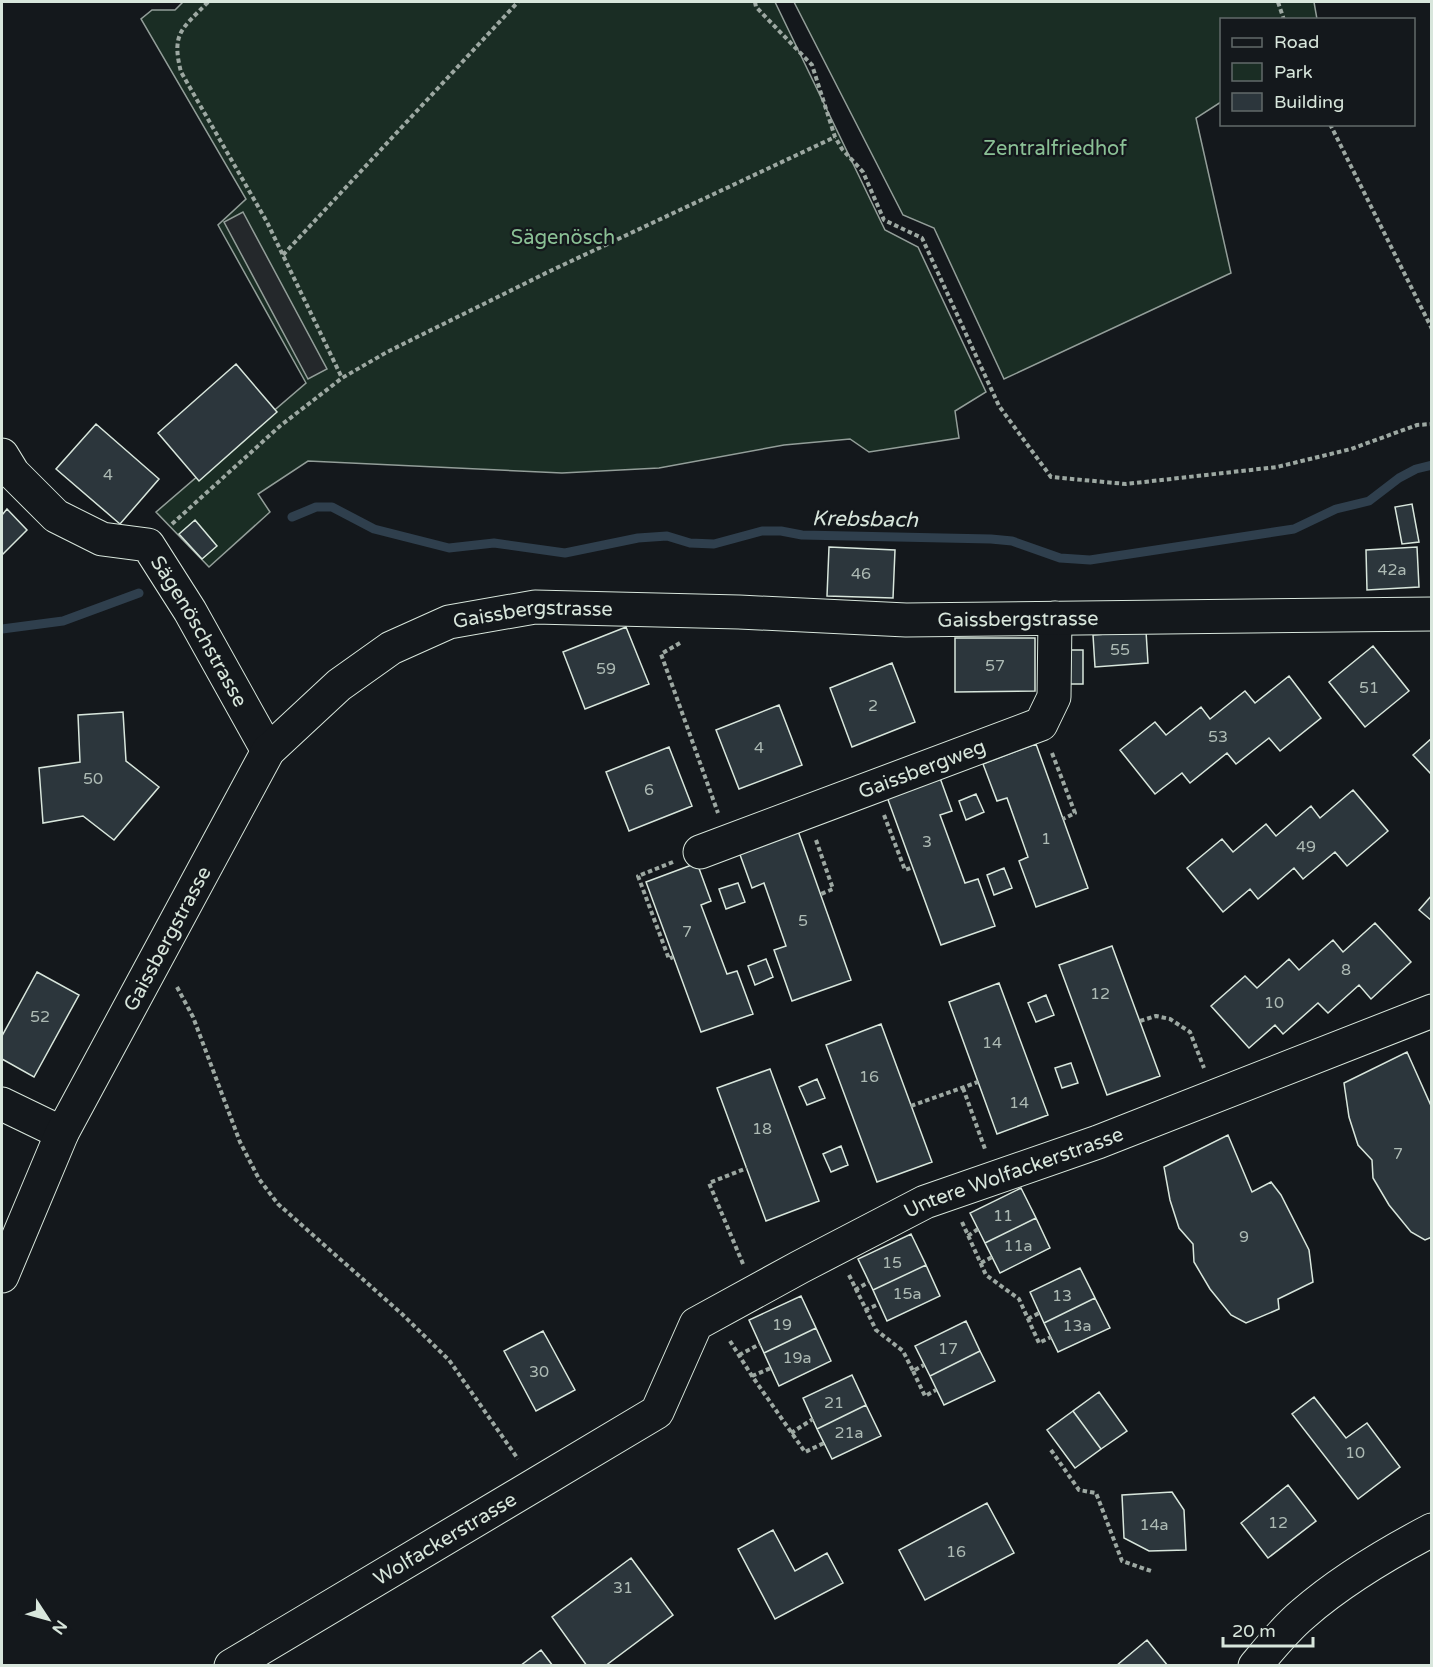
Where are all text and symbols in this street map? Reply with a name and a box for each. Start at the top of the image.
legend [1220,18,1415,126]
text: Road [1274,31,1319,53]
text: Park [1274,61,1313,83]
text: Building [1274,91,1344,113]
park label: Zentralfriedhof [983,137,1127,161]
park label: Sägenösch [511,226,615,250]
house number: 4 [103,465,113,485]
water label: Krebsbach [812,506,919,533]
street label: Sägenöschstrasse [145,552,252,711]
house number: 42a [1377,560,1407,580]
house number: 46 [851,564,871,584]
street label: Gaissbergstrasse [451,596,613,634]
street label: Gaissbergstrasse [937,607,1099,633]
house number: 55 [1110,640,1130,660]
house number: 57 [985,656,1005,676]
house number: 59 [596,659,616,679]
house number: 51 [1359,678,1379,698]
house number: 2 [868,696,878,716]
house number: 53 [1208,727,1228,747]
street label: Gaissbergweg [855,735,989,804]
house number: 4 [754,738,764,758]
house number: 50 [83,769,103,789]
house number: 6 [644,780,654,800]
house number: 1 [1041,829,1051,849]
house number: 3 [922,832,932,852]
house number: 49 [1296,837,1316,857]
street label: Gaissbergstrasse [119,862,217,1016]
house number: 5 [798,911,808,931]
house number: 7 [682,922,692,942]
house number: 8 [1341,960,1351,980]
house number: 12 [1090,984,1110,1004]
house number: 10 [1264,993,1284,1013]
house number: 52 [30,1007,50,1027]
house number: 14 [982,1033,1002,1053]
house number: 16 [859,1067,879,1087]
house number: 14 [1009,1093,1029,1113]
house number: 18 [752,1119,772,1139]
street label: Untere Wolfackerstrasse [900,1122,1127,1224]
house number: 7 [1393,1144,1403,1164]
house number: 11 [993,1206,1013,1226]
house number: 9 [1239,1227,1249,1247]
house number: 11a [1003,1236,1033,1256]
house number: 15 [882,1253,902,1273]
house number: 15a [892,1284,922,1304]
house number: 13 [1052,1286,1072,1306]
house number: 19 [772,1315,792,1335]
house number: 13a [1062,1316,1092,1336]
house number: 17 [938,1339,958,1359]
house number: 19a [782,1348,812,1368]
house number: 30 [529,1362,549,1382]
house number: 21 [824,1393,844,1413]
house number: 21a [834,1423,864,1443]
house number: 10 [1345,1443,1365,1463]
street label: Wolfackerstrasse [370,1488,521,1591]
house number: 12 [1268,1513,1288,1533]
house number: 14a [1139,1515,1169,1535]
house number: 16 [946,1542,966,1562]
house number: 31 [613,1578,633,1598]
north arrow [18,1589,78,1649]
scale bar [1223,1610,1313,1648]
text: N [47,1616,71,1638]
text: 20 m [1232,1620,1276,1642]

